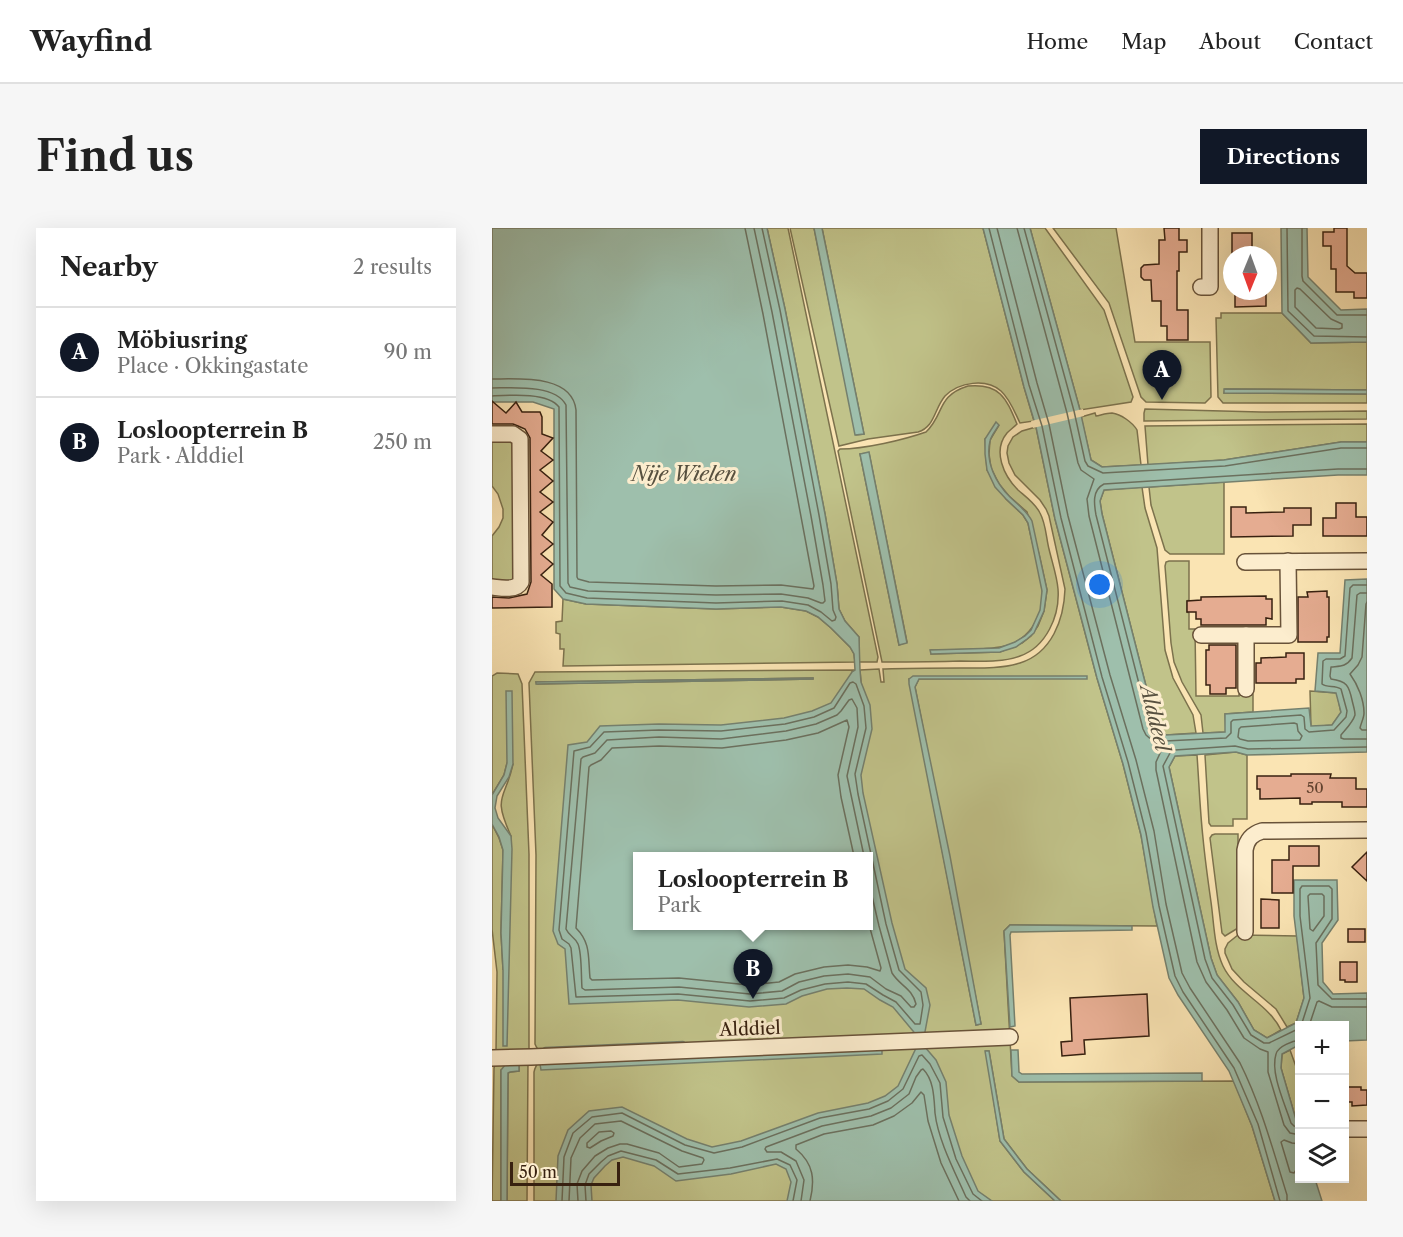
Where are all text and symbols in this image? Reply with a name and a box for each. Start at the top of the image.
text: Wayfind [30,24,152,58]
text: Home [1027,29,1088,54]
text: Map [1121,29,1166,54]
text: About [1199,29,1261,54]
text: Contact [1294,29,1373,54]
button: Directions [1200,129,1367,184]
text: Find us [36,130,194,182]
north arrow [1223,246,1277,300]
text: Nearby [60,251,158,283]
text: 2 results [353,255,432,279]
text: Möbiusring [117,327,247,354]
text: A [72,340,87,364]
text: 90 m [384,340,432,364]
pin: A [1142,350,1182,400]
text: Place · Okkingastate [117,354,308,378]
text: Losloopterrein B [117,417,308,444]
text: B [72,430,87,454]
text: 250 m [373,430,432,454]
text: Park · Alddiel [117,444,244,468]
water label: Nije Wielen [630,462,736,486]
your location [1085,570,1114,599]
water label: Alddeel [1134,679,1175,756]
house number: 50 [1306,778,1324,797]
popup [633,852,873,930]
text: Losloopterrein B [657,866,849,893]
text: Park [657,893,701,917]
pin: B [734,950,772,999]
street label: Alddiel [718,1017,781,1041]
map controls [1295,1021,1349,1183]
button: + [1295,1021,1349,1075]
button: − [1295,1075,1349,1129]
button: layers [1295,1129,1349,1183]
scale bar [510,1159,620,1186]
text: 50 m [519,1162,557,1182]

